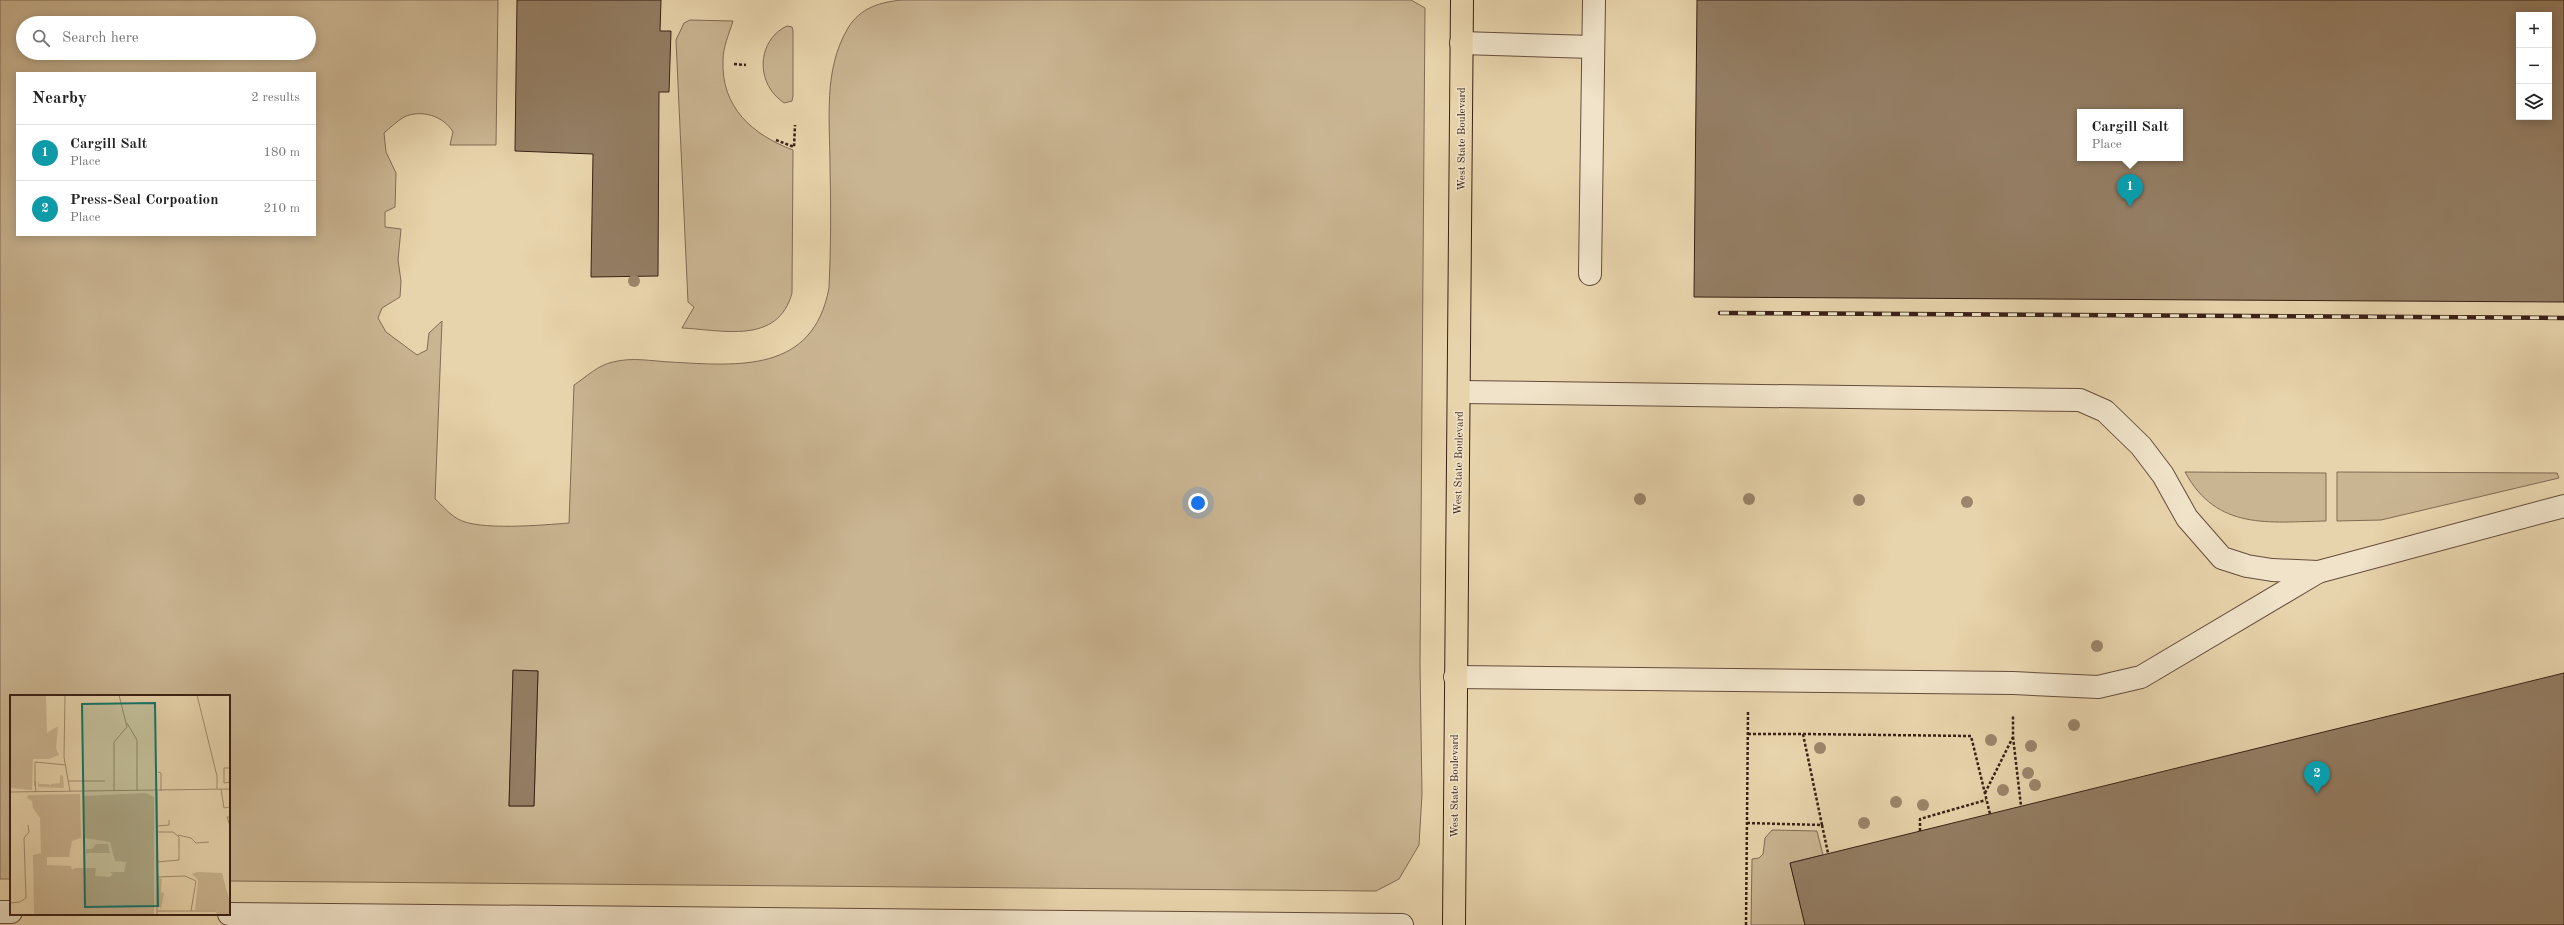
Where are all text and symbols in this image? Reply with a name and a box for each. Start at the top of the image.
map controls [2516,12,2552,120]
button: + [2516,12,2552,48]
search box [16,16,316,60]
icon: search [30,27,52,49]
text: Search here [62,31,139,46]
button: − [2516,48,2552,84]
button: layers [2516,84,2552,120]
street label: West State Boulevard [1457,87,1468,191]
text: Nearby [32,90,87,107]
text: 2 results [251,91,300,104]
popup [2077,109,2183,161]
text: Cargill Salt [2091,120,2169,135]
text: Cargill Salt [70,137,147,152]
text: Place [2091,138,2122,151]
text: 1 [41,146,49,159]
text: 180 m [263,146,300,159]
text: Place [70,155,100,168]
pin: 1 [2117,174,2143,207]
text: Press-Seal Corpoation [70,193,219,208]
text: 2 [41,202,49,215]
text: 210 m [263,202,300,215]
text: Place [70,211,100,224]
street label: West State Boulevard [1453,411,1466,515]
your location [1188,493,1208,513]
inset map [10,695,230,915]
street label: West State Boulevard [1450,734,1461,838]
pin: 2 [2304,761,2330,794]

